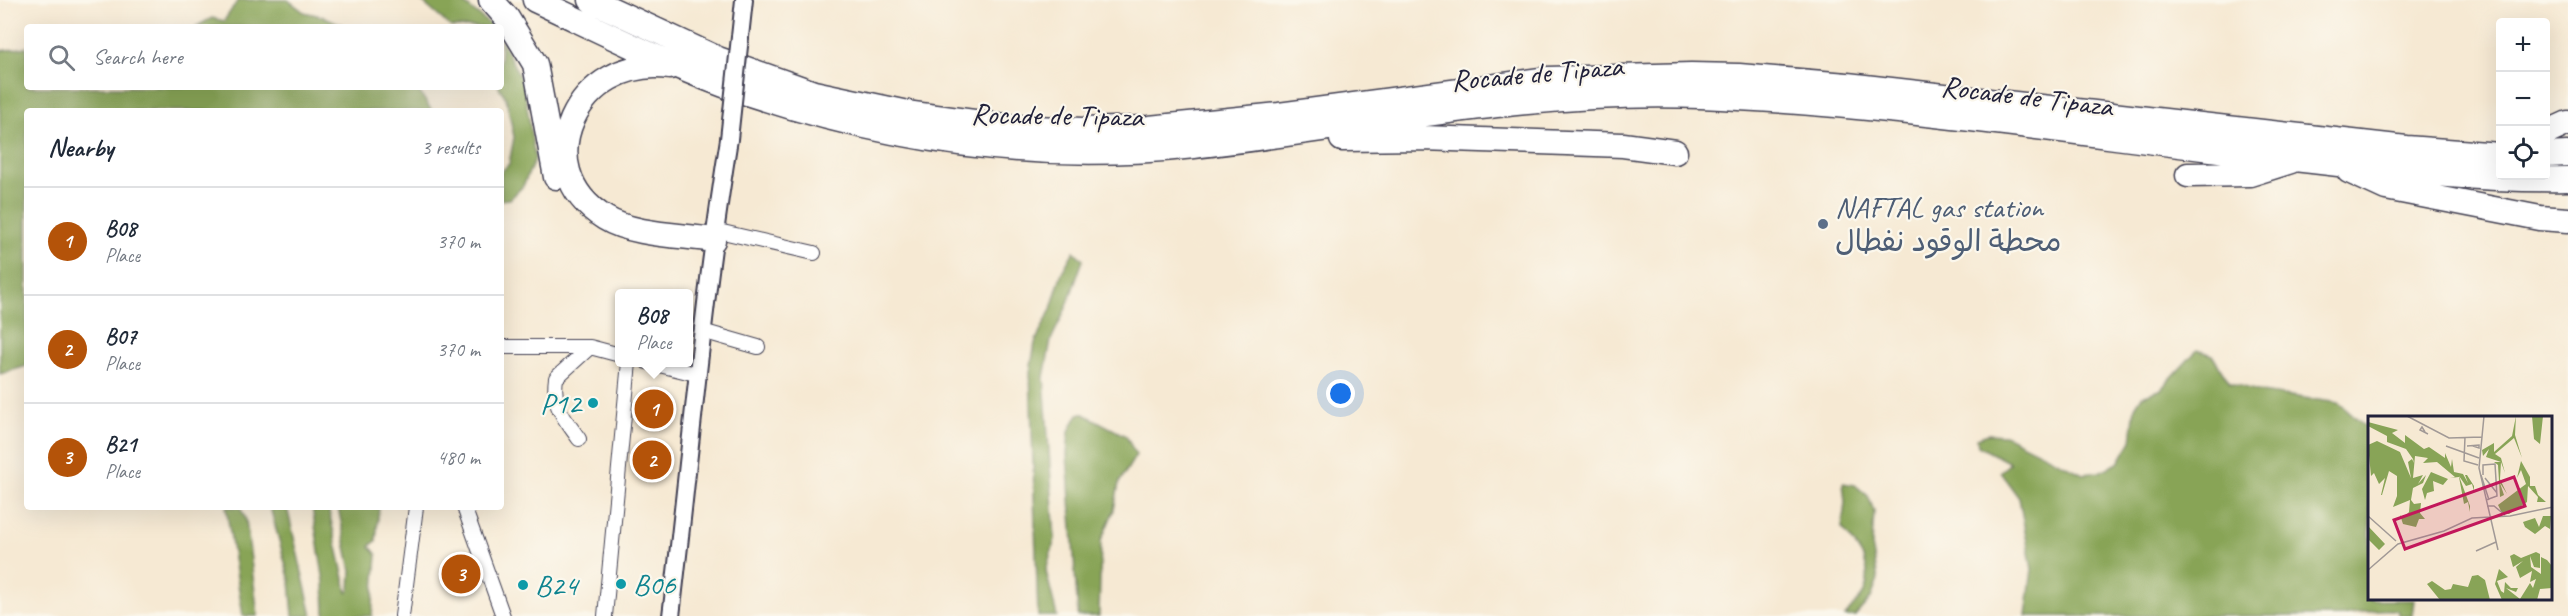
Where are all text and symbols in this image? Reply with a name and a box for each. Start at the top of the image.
map controls [2496,18,2550,180]
button: + [2496,18,2550,72]
search box [24,24,504,90]
icon: search [45,41,78,74]
text: Search here [93,43,183,71]
street label: Rocade de Tipaza [1450,46,1626,99]
street label: Rocade de Tipaza [1939,67,2117,126]
button: − [2496,72,2550,126]
street label: Rocade de Tipaza [971,94,1145,136]
button: locate [2496,126,2550,180]
text: Nearby [48,131,113,164]
text: 3 results [421,135,480,160]
place label: NAFTAL gas station محطة الوقود نفطال [1835,188,2061,261]
text: B08 [105,215,136,243]
marker: NAFTAL gas station محطة الوقود نفطال [1816,217,1830,231]
text: 1 [63,229,72,254]
text: 370 m [437,229,480,254]
text: Place [105,243,140,268]
popup [615,289,693,367]
text: B08 [636,302,668,330]
text: B07 [105,323,136,351]
text: Place [636,330,672,355]
text: 2 [63,337,72,362]
text: 370 m [437,337,480,362]
text: Place [105,351,140,376]
your location [1326,379,1355,408]
place label: P12 [540,384,583,422]
pin: 1 [634,386,674,432]
marker: P12 [586,396,600,410]
inset map [2368,416,2553,601]
text: B21 [105,431,136,459]
pin: 2 [632,438,672,482]
text: 3 [63,445,72,470]
text: 480 m [437,445,480,470]
text: Place [105,459,140,484]
pin: 3 [442,552,480,596]
place label: B06 [633,565,677,603]
place label: B24 [535,566,580,604]
marker: B06 [614,577,628,591]
marker: B24 [516,578,530,592]

